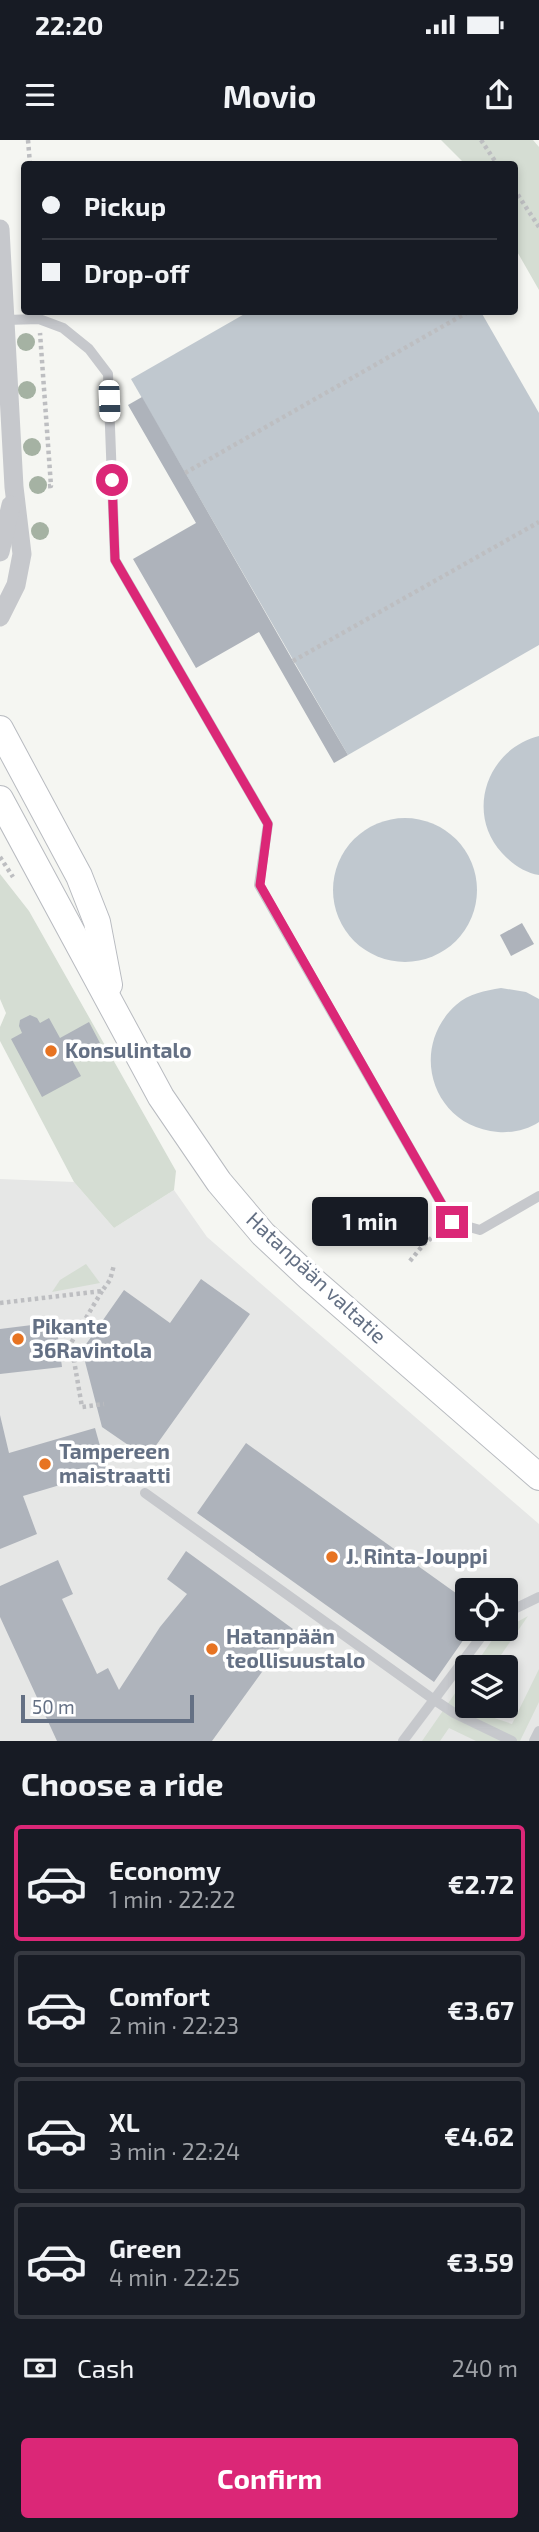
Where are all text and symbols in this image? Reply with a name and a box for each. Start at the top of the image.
text: 22:20 [35,9,103,40]
icon: menu [21,76,59,114]
text: Movio [223,76,316,114]
icon: share [480,76,518,114]
text: Pickup [84,190,166,221]
text: Drop-off [84,257,189,288]
car [98,380,121,422]
route start [96,464,128,496]
place label: Konsulintalo [65,1037,192,1062]
marker: Konsulintalo [43,1043,59,1059]
callout: 1 min [312,1198,428,1246]
street label: Hatanpään valtatie [242,1206,392,1348]
route end [436,1206,468,1238]
text: 1 min [342,1207,398,1235]
place label: Pikante 36Ravintola [32,1313,152,1362]
marker: Pikante 36Ravintola [10,1331,26,1347]
place label: Tampereen maistraatti [59,1438,171,1487]
marker: Tampereen maistraatti [37,1456,53,1472]
place label: J. Rinta-Jouppi [346,1543,488,1568]
marker: J. Rinta-Jouppi [324,1549,340,1565]
map controls [455,1578,518,1718]
button: locate [455,1578,518,1641]
place label: Hatanpään teollisuustalo [226,1623,365,1672]
marker: Hatanpään teollisuustalo [204,1641,220,1657]
button: layers [455,1655,518,1718]
scale bar [21,1692,194,1724]
text: 50 m [32,1695,75,1718]
text: Choose a ride [21,1764,224,1802]
icon: car [25,1852,88,1915]
text: Economy [109,1854,221,1885]
text: €2.72 [448,1868,514,1899]
text: 1 min · 22:22 [109,1885,235,1913]
icon: car [25,1978,88,2041]
text: Comfort [109,1980,210,2011]
text: €3.67 [447,1994,514,2025]
text: 2 min · 22:23 [109,2011,239,2039]
icon: car [25,2104,88,2167]
text: XL [109,2106,140,2137]
text: €4.62 [444,2120,514,2151]
text: 3 min · 22:24 [109,2137,240,2165]
icon: car [25,2230,88,2293]
text: Green [109,2232,182,2263]
text: €3.59 [447,2246,514,2277]
text: 4 min · 22:25 [109,2263,240,2291]
icon: cash [21,2349,59,2387]
text: Cash [77,2352,134,2383]
text: 240 m [452,2354,518,2382]
button: Confirm [21,2438,518,2518]

